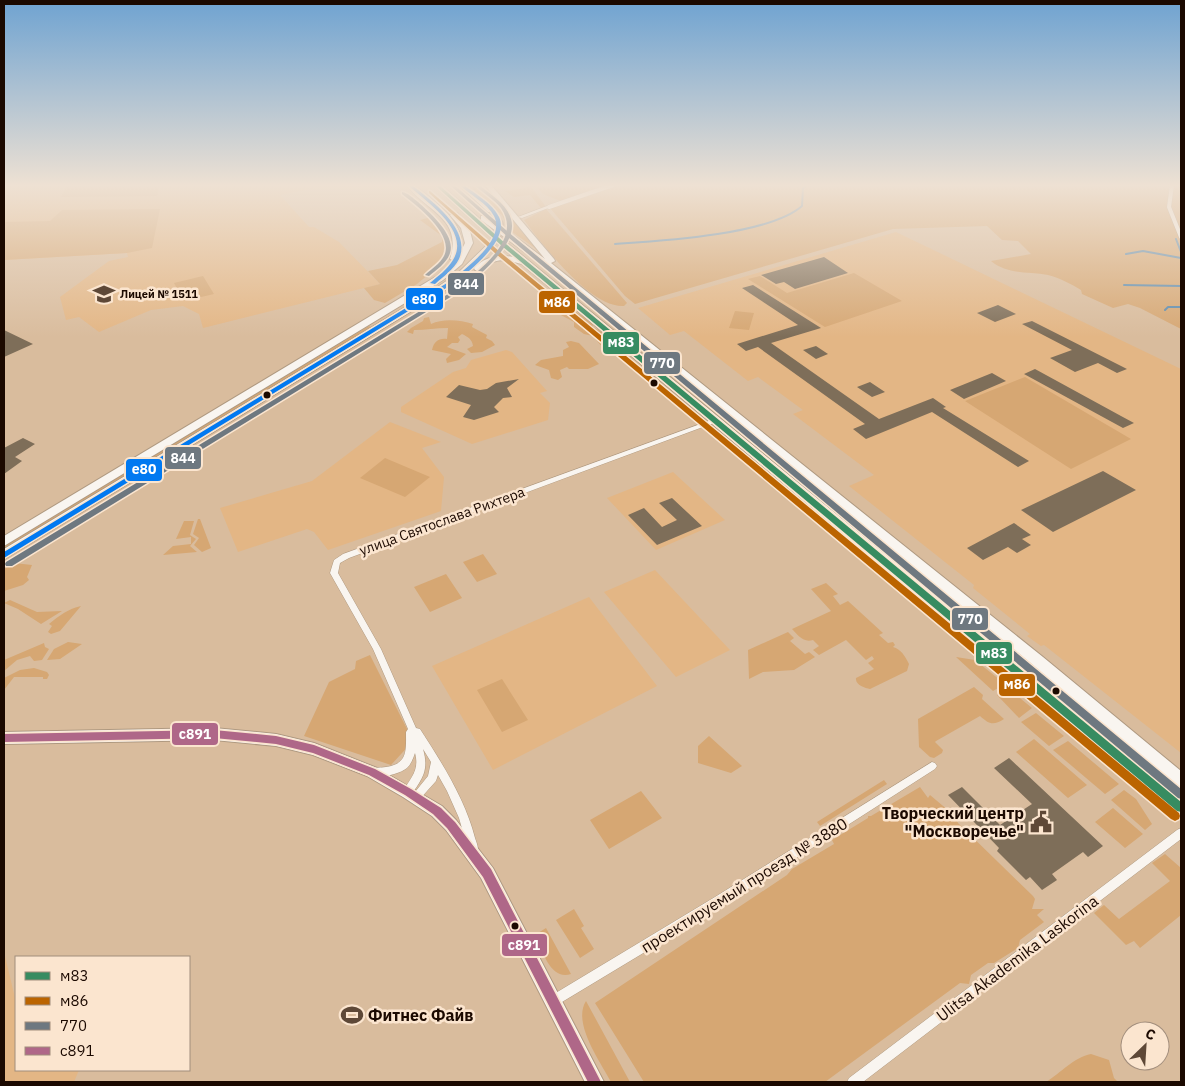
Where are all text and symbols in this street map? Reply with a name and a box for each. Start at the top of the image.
line badge: 844 [447,272,485,296]
text: 844 [453,275,479,293]
school or university icon: Лицей № 1511 [91,281,117,307]
place label: Лицей № 1511 [120,287,198,301]
line badge: е80 [405,287,444,311]
text: е80 [412,290,436,308]
line badge: м86 [538,290,576,314]
text: м86 [544,293,570,311]
line badge: м83 [602,331,640,355]
text: м83 [608,333,634,351]
line badge: 770 [643,351,681,375]
text: 770 [649,354,675,372]
unlabelled marker [649,378,659,388]
unlabelled marker [262,390,272,400]
line badge: 844 [164,446,202,470]
text: 844 [170,449,196,467]
line badge: е80 [125,458,163,482]
text: е80 [132,460,156,478]
street label: улица Святослава Рихтера [357,482,528,559]
line badge: 770 [951,607,989,631]
text: 770 [957,610,983,628]
line badge: м83 [975,641,1013,665]
text: м83 [981,644,1007,662]
line badge: м86 [998,673,1036,697]
text: м86 [1004,675,1030,693]
unlabelled marker [1051,686,1061,696]
line badge: с891 [171,722,219,746]
text: с891 [179,725,212,743]
place label: Творческий центр "Москворечье" [882,803,1024,841]
public building icon: Творческий центр "Москворечье" [1028,809,1054,835]
street label: проектируемый проезд № 3880 [637,813,851,957]
street label: Ulitsa Akademika Laskorina [932,890,1102,1025]
unlabelled marker [510,921,520,931]
line badge: с891 [501,933,548,957]
text: с891 [508,936,541,954]
legend [15,956,190,1071]
text: м83 [60,966,88,985]
text: м86 [60,991,88,1010]
sports icon: Фитнес Файв [339,1002,365,1028]
place label: Фитнес Файв [368,1005,474,1025]
text: 770 [60,1016,87,1035]
north arrow [1120,1021,1170,1071]
text: С [1143,1024,1158,1044]
text: с891 [60,1041,95,1060]

